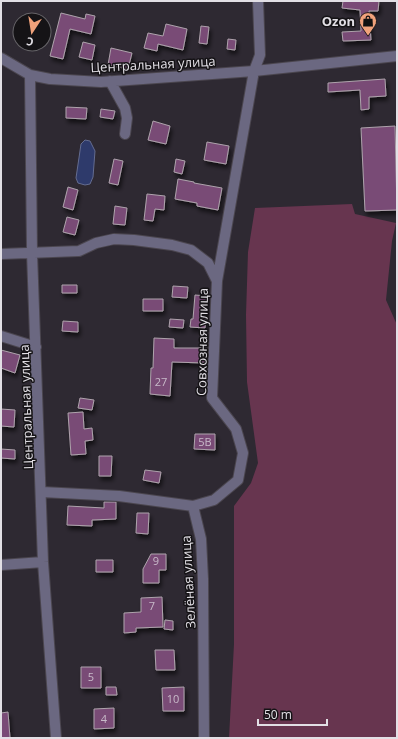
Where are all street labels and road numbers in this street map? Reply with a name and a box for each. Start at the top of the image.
street label: Центральная улица [90,52,216,76]
street label: Совхозная улица [192,288,212,396]
street label: Центральная улица [15,344,37,470]
street label: Зелёная улица [177,535,199,629]

